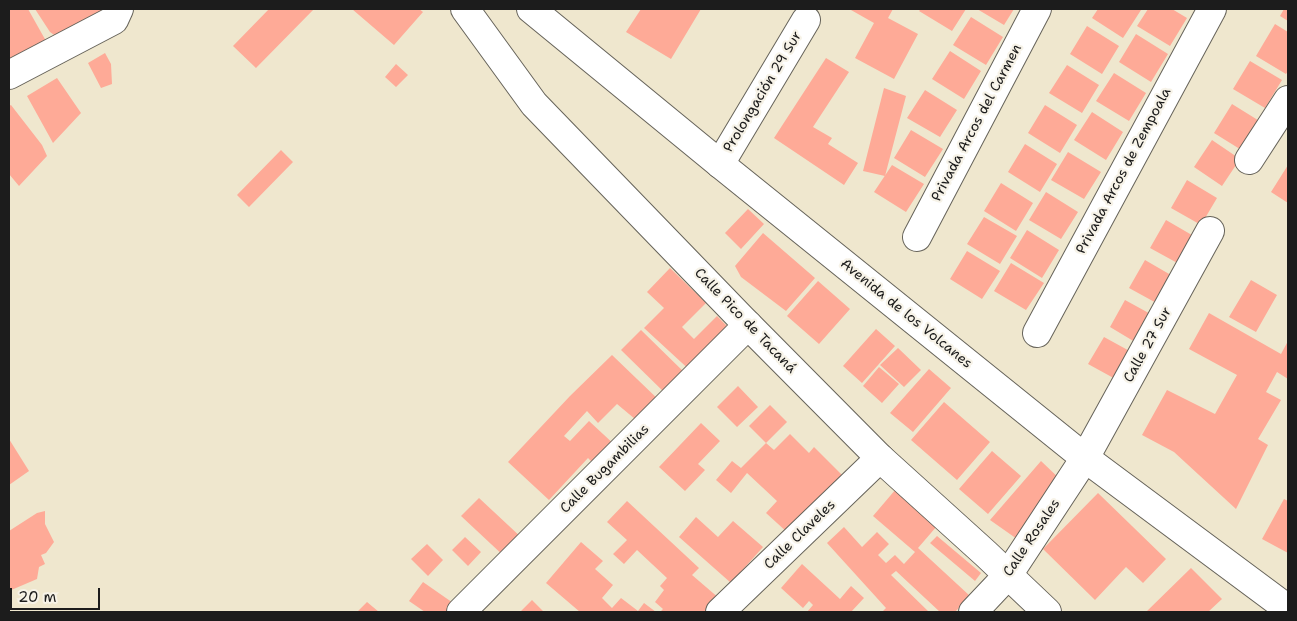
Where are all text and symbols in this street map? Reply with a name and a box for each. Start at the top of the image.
street label: Prolongación 29 Sur [720,28,806,156]
street label: Privada Arcos del Carmen [928,42,1026,204]
street label: Privada Arcos de Zempoala [1073,85,1175,257]
street label: Avenida de los Volcanes [837,256,975,372]
street label: Calle Pico de Tacaná [690,265,800,377]
street label: Calle 27 Sur [1120,304,1176,386]
street label: Calle Bugambilias [557,421,653,517]
street label: Calle Rosales [1000,496,1064,580]
street label: Calle Claveles [761,497,839,573]
scale bar [12,578,102,610]
text: 20 m [18,587,57,607]

